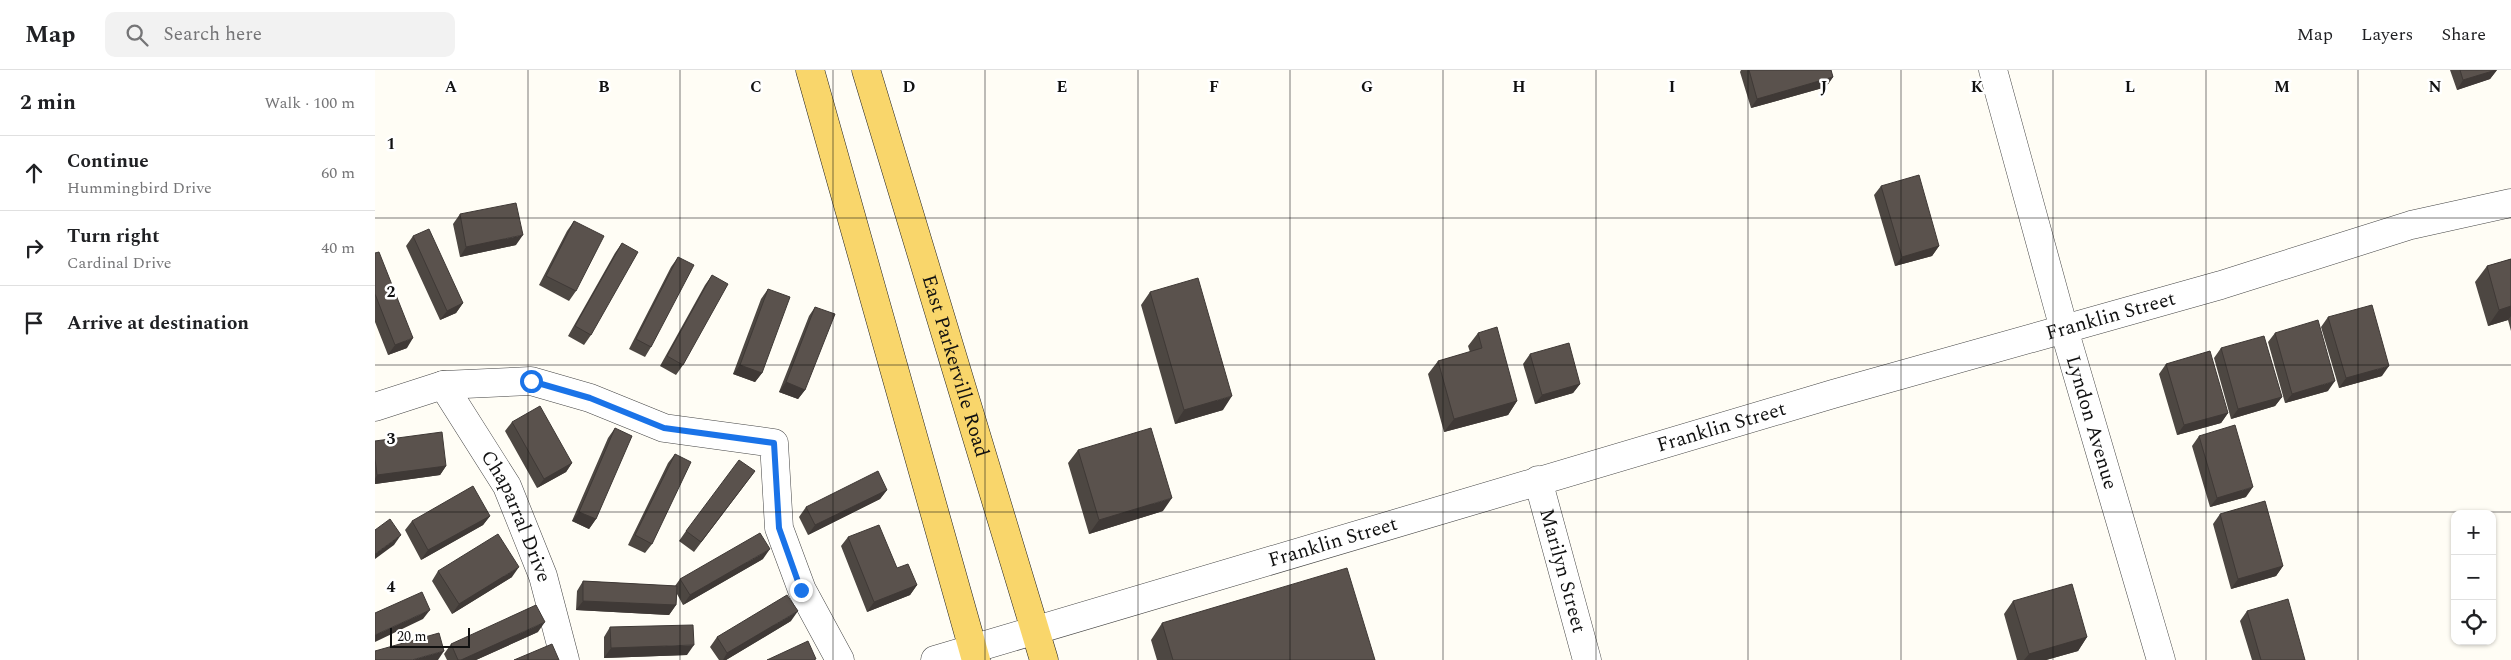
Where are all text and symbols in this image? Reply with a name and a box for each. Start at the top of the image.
search box [105,12,455,57]
text: Map [25,17,75,53]
text: Search here [163,20,262,49]
icon: search [123,21,151,49]
text: Map [2297,21,2333,48]
text: Layers [2361,21,2413,48]
text: Share [2441,21,2486,48]
text: A [445,75,458,99]
text: B [598,75,610,99]
text: C [750,75,762,99]
text: D [903,75,916,99]
text: E [1057,75,1067,99]
text: F [1209,75,1219,99]
text: G [1361,75,1373,99]
text: H [1512,75,1526,99]
text: I [1669,75,1675,99]
text: J [1821,75,1828,99]
text: K [1971,75,1984,99]
text: L [2125,75,2135,99]
text: M [2274,75,2290,99]
text: N [2428,75,2442,99]
text: 2 min [20,87,76,119]
text: Walk · 100 m [264,91,355,115]
text: 1 [387,132,395,156]
text: Continue [67,147,149,176]
icon: ahead [20,159,48,187]
text: 60 m [321,161,355,185]
text: Hummingbird Drive [67,176,212,200]
text: Turn right [67,222,160,251]
icon: right [20,234,48,262]
text: 40 m [321,236,355,260]
text: Cardinal Drive [67,251,172,275]
street label: East Parkerville Road [914,271,997,461]
text: 2 [387,280,396,304]
street label: Franklin Street [2042,283,2179,348]
icon: arrive [20,309,48,337]
text: Arrive at destination [67,309,249,338]
street label: Lyndon Avenue [2058,352,2125,493]
route start [520,370,543,393]
street label: Franklin Street [1653,394,1790,460]
text: 3 [387,427,396,451]
street label: Chaparral Drive [473,444,559,585]
street label: Marilyn Street [1531,505,1594,636]
street label: Franklin Street [1265,509,1401,575]
map controls [2451,510,2496,645]
button: + [2451,510,2496,555]
button: − [2451,555,2496,600]
text: 4 [387,575,396,599]
route end [790,579,813,602]
button: locate [2451,600,2496,645]
scale bar [390,625,470,648]
text: 20 m [397,626,427,647]

